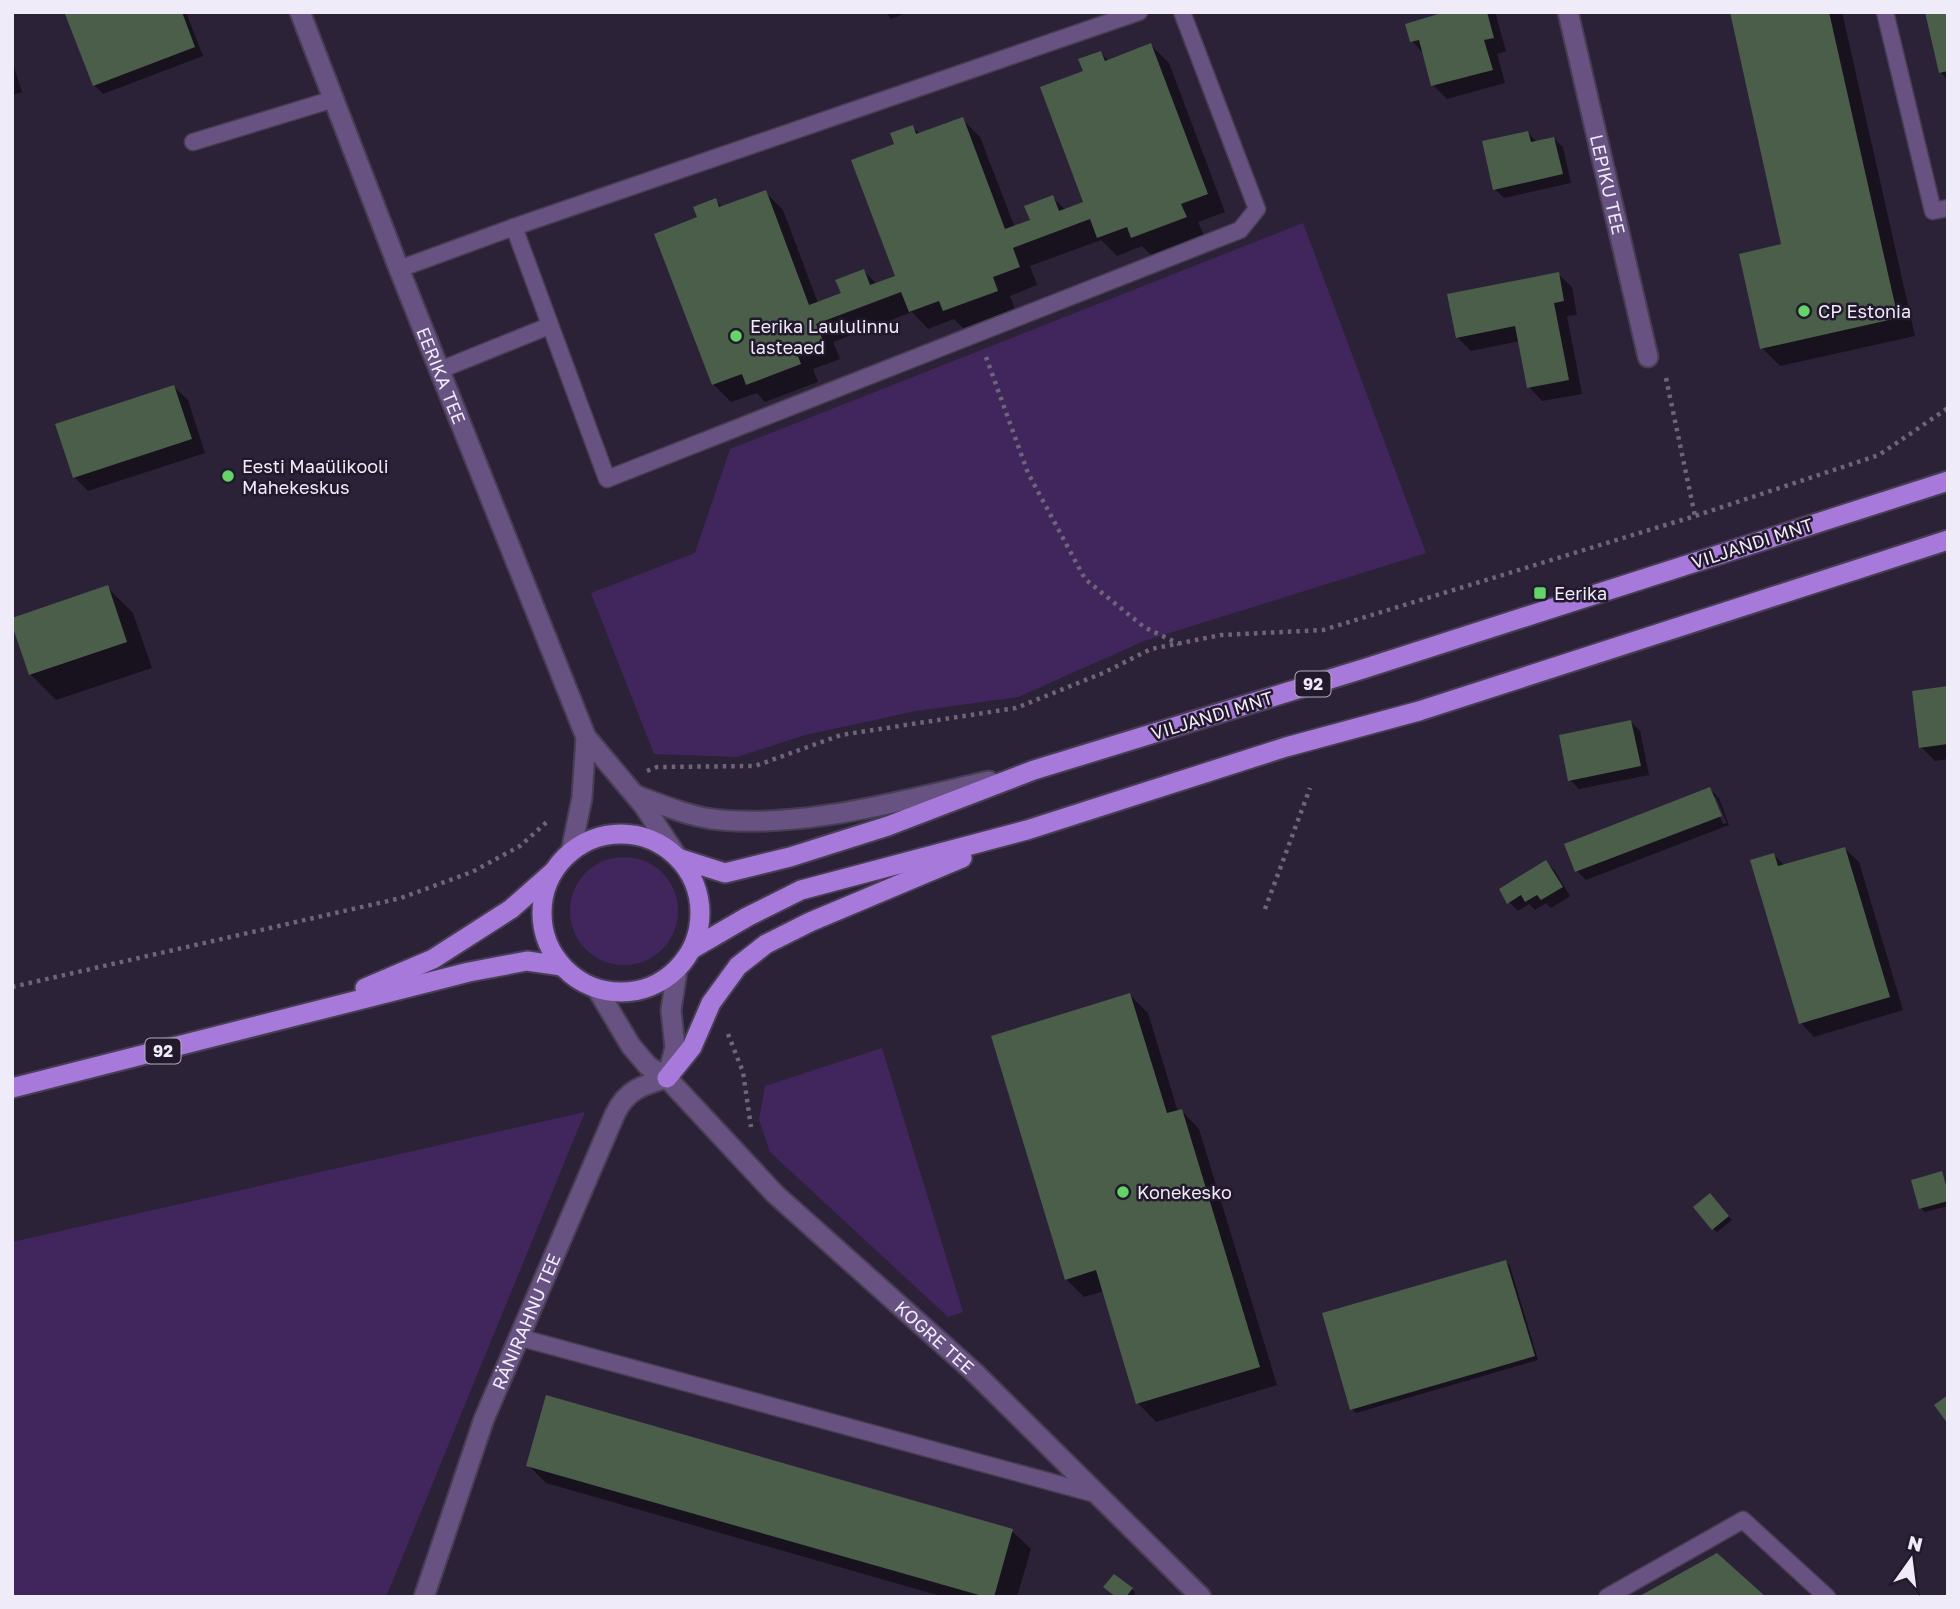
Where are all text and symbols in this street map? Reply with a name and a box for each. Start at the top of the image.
street label: LEPIKU TEE [1586,132,1630,237]
place label: CP Estonia [1818,300,1911,322]
marker: CP Estonia [1796,303,1812,319]
place label: Eerika Laululinnu lasteaed [750,315,900,358]
street label: EERIKA TEE [412,324,471,427]
marker: Eerika Laululinnu lasteaed [728,328,744,344]
place label: Eesti Maaülikooli Mahekeskus [242,455,389,498]
marker: Eesti Maaülikooli Mahekeskus [220,468,236,484]
street label: VILJANDI MNT [1688,513,1816,573]
place label: Eerika [1554,582,1607,604]
marker: Eerika [1532,585,1548,601]
road number: 92 [1296,671,1330,696]
street label: VILJANDI MNT [1148,686,1276,744]
road number: 92 [146,1038,180,1064]
place label: Konekesko [1137,1181,1232,1203]
marker: Konekesko [1115,1184,1131,1200]
street label: RÄNIRAHNU TEE [487,1250,565,1393]
street label: KOGRE TEE [891,1296,979,1378]
north arrow [1876,1525,1946,1595]
text: N [1905,1530,1925,1556]

